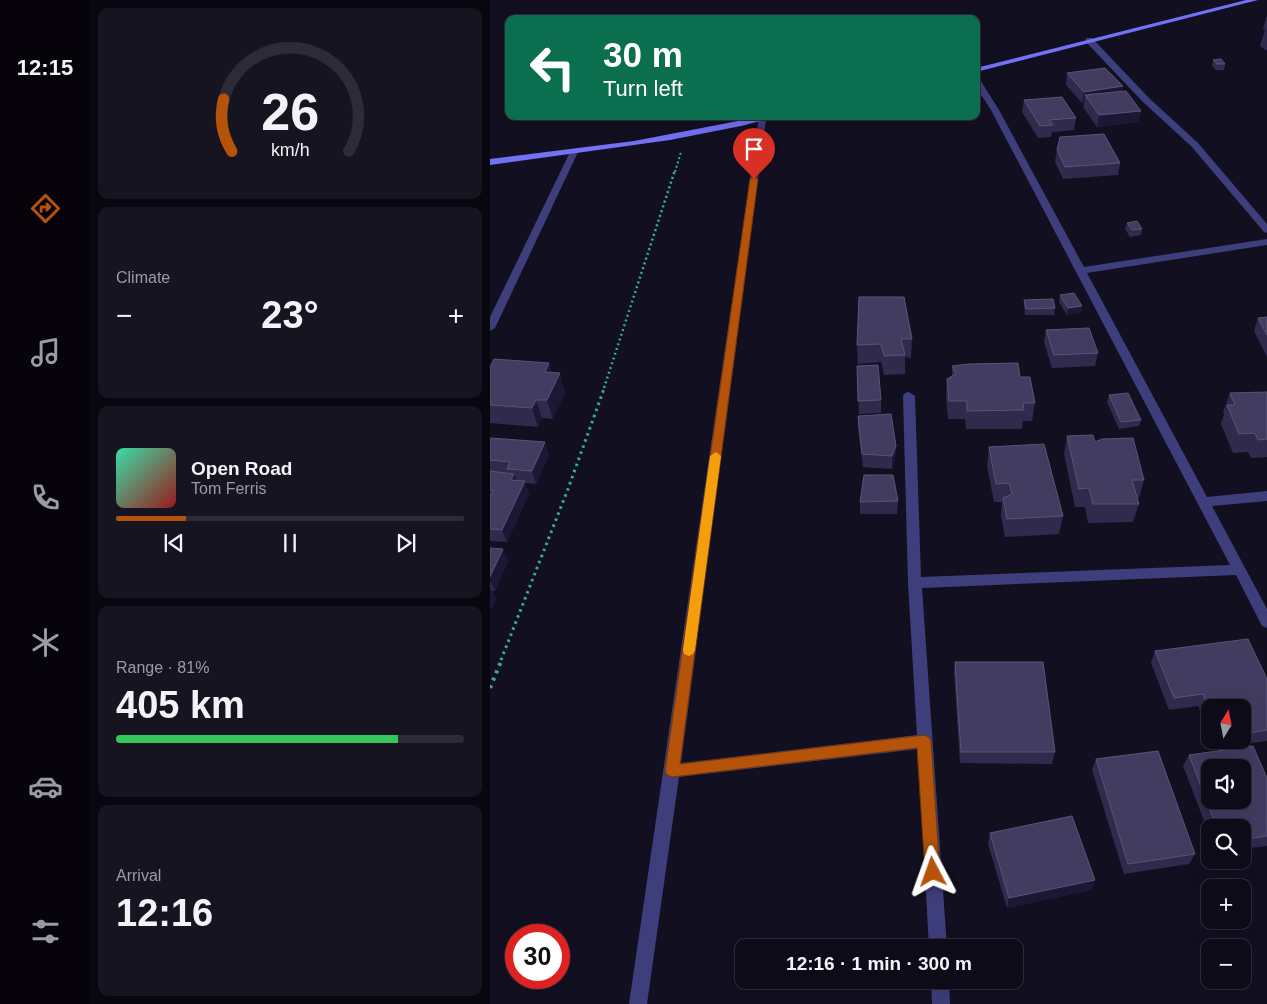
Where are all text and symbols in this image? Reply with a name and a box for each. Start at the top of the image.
icon: left [520,35,585,100]
text: 30 m [603,35,683,74]
text: 12:15 [17,55,73,80]
text: Turn left [603,76,683,101]
text: 26 [261,83,319,141]
pin [733,128,775,179]
icon: arrive [740,135,768,163]
text: km/h [271,140,309,160]
icon: directions [28,191,63,226]
text: Climate [116,269,170,286]
text: 23° [261,294,319,336]
text: − [116,300,132,331]
text: + [448,300,464,331]
icon: music [28,335,63,370]
text: Open Road [191,458,292,479]
icon: phone [28,480,63,515]
text: Tom Ferris [191,480,267,497]
icon: previous [160,529,188,557]
icon: pause [276,529,304,557]
icon: next [392,529,420,557]
icon: climate [28,625,63,660]
text: Range · 81% [116,659,209,676]
text: 405 km [116,684,245,726]
north arrow [1201,699,1251,749]
map controls [1201,699,1251,989]
button: sound [1201,759,1251,809]
icon: car [28,769,63,804]
button: search [1201,819,1251,869]
position arrow [906,845,958,897]
text: Arrival [116,867,161,884]
button: + [1201,879,1251,929]
text: 12:16 [116,892,213,934]
icon: filters [28,914,63,949]
speed limit sign: 30 [505,924,570,989]
button: − [1201,939,1251,989]
text: 12:16 · 1 min · 300 m [786,953,972,974]

